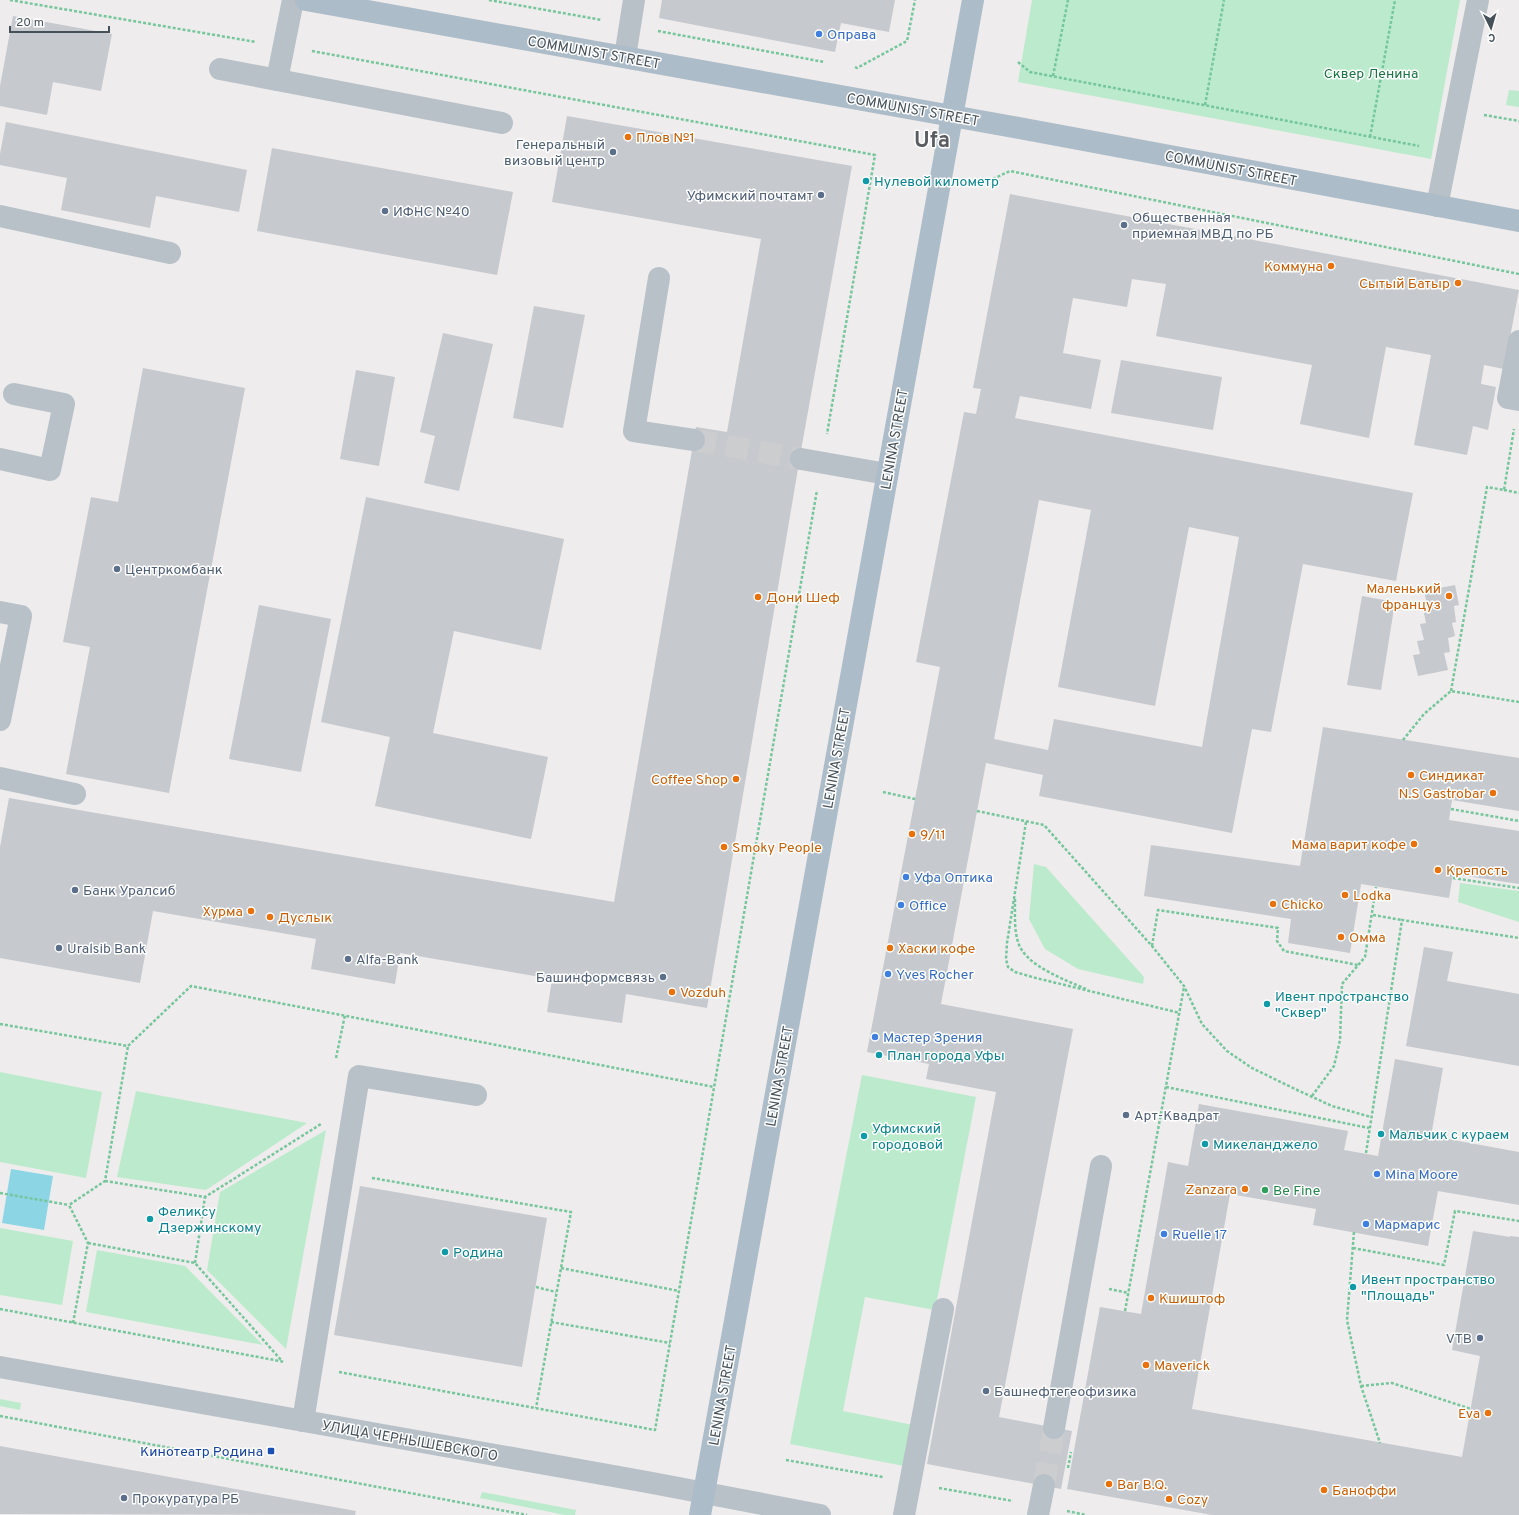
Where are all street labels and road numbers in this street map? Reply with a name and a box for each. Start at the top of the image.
street label: COMMUNIST STREET [526,33,661,74]
street label: COMMUNIST STREET [845,90,980,131]
street label: COMMUNIST STREET [1163,148,1298,191]
street label: LENINA STREET [878,387,913,491]
street label: LENINA STREET [820,706,855,810]
street label: LENINA STREET [763,1024,798,1128]
street label: LENINA STREET [706,1343,741,1447]
street label: УЛИЦА ЧЕРНЫШЕВСКОГО [320,1418,499,1465]

